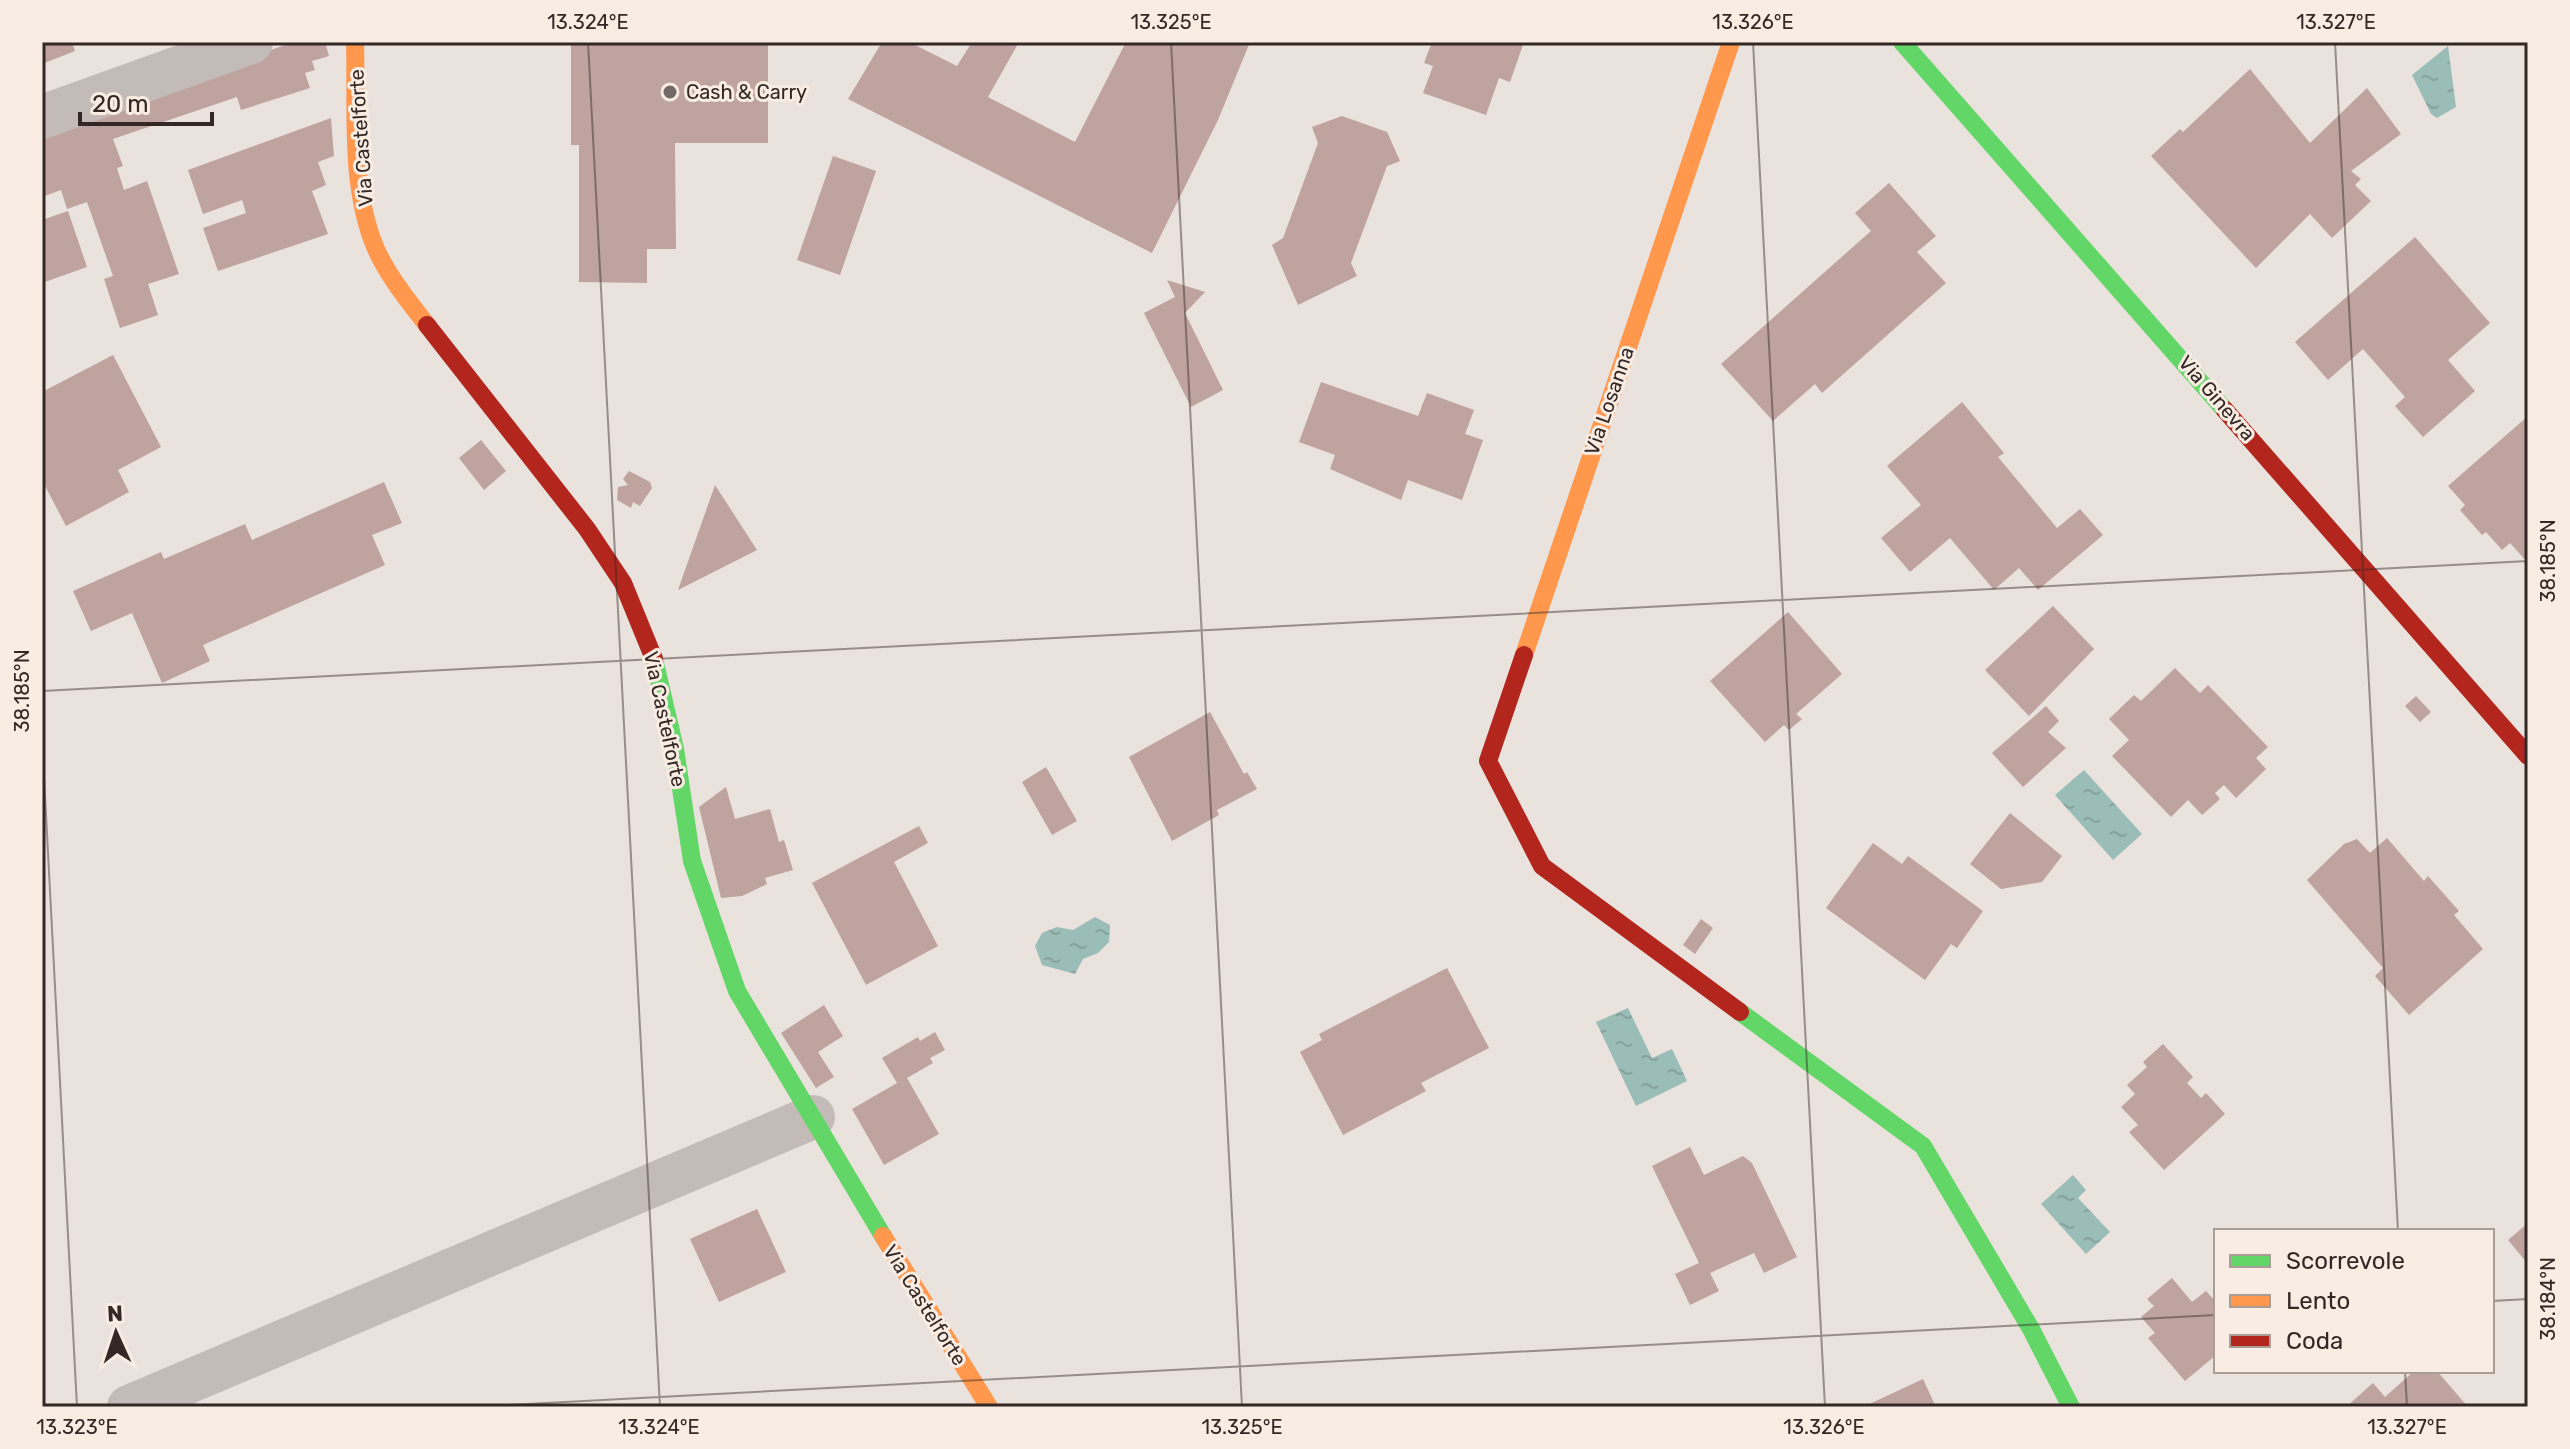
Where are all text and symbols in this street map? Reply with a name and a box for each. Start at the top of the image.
text: 13.324°E [547,10,629,34]
text: 13.325°E [1130,10,1212,34]
text: 13.326°E [1712,10,1794,34]
text: 13.327°E [2296,10,2376,34]
street label: Via Castelforte [344,68,378,208]
scale bar [80,76,212,126]
place label: Cash & Carry [686,80,807,104]
marker: Cash & Carry [661,83,679,101]
text: 20 m [92,90,149,118]
street label: Via Losanna [1579,344,1639,458]
street label: Via Ginevra [2174,351,2260,445]
text: 38.185°N [2536,519,2560,603]
text: 38.185°N [10,649,34,733]
street label: Via Castelforte [639,649,691,789]
legend [2214,1229,2494,1373]
street label: Via Castelforte [878,1240,972,1370]
text: Scorrevole [2286,1247,2405,1275]
text: 38.184°N [2536,1257,2560,1341]
text: Lento [2286,1287,2350,1315]
north arrow [76,1293,156,1373]
text: N [106,1300,124,1327]
text: Coda [2286,1327,2343,1355]
text: 13.323°E [36,1415,118,1439]
text: 13.324°E [618,1415,700,1439]
text: 13.325°E [1201,1415,1283,1439]
text: 13.326°E [1783,1415,1865,1439]
text: 13.327°E [2367,1415,2447,1439]

